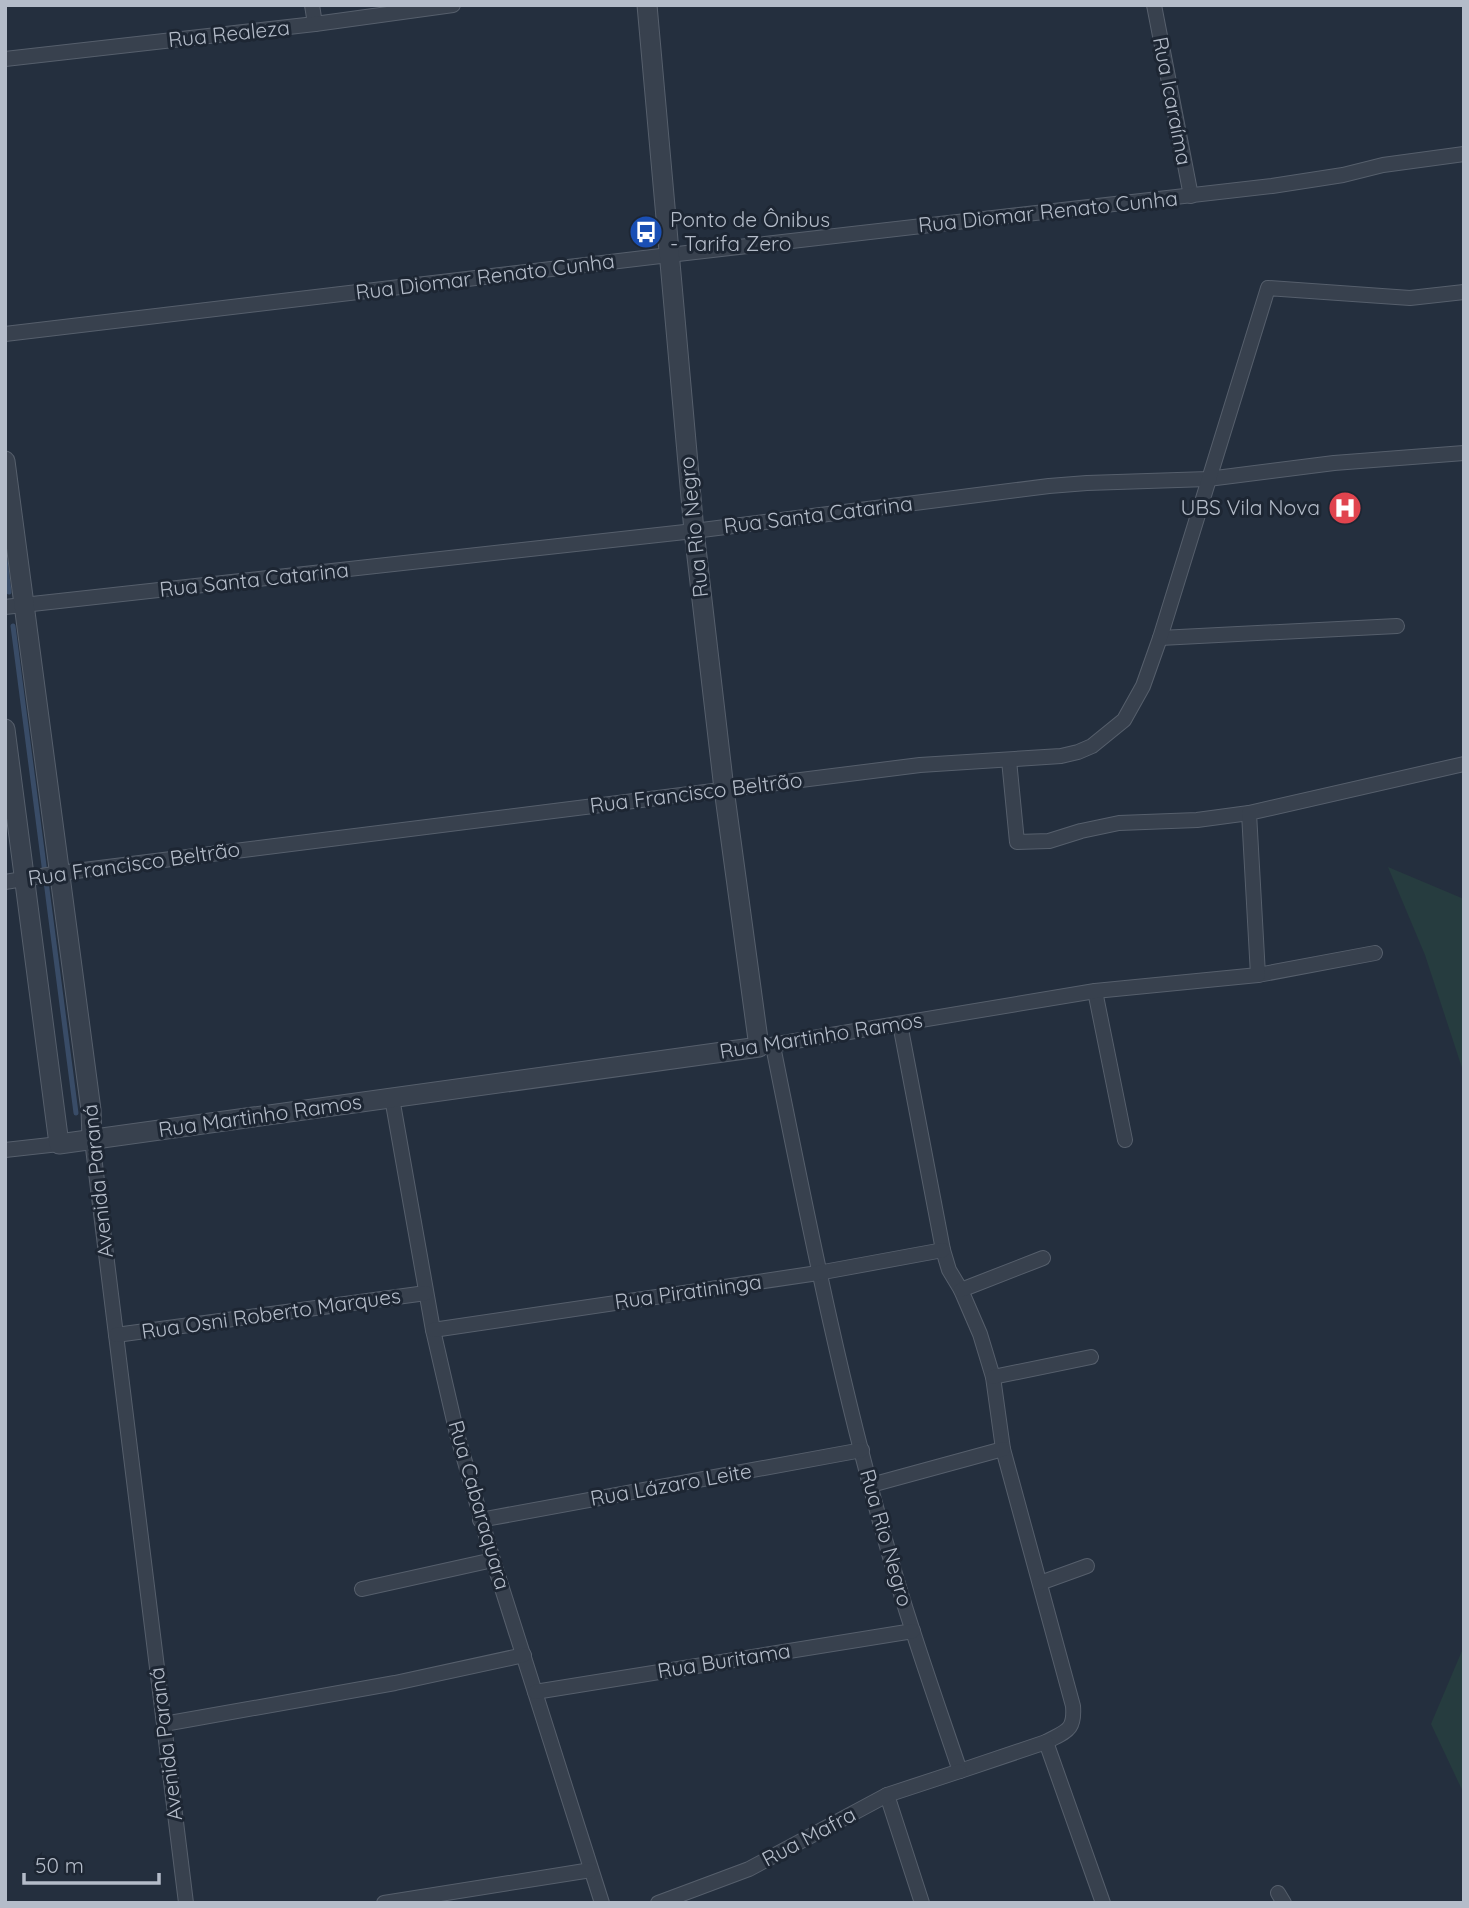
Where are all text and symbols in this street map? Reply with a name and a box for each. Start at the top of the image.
street label: Rua Realeza [167,14,291,52]
street label: Rua Icaraíma [1148,34,1198,167]
street label: Rua Diomar Renato Cunha [917,184,1179,238]
place label: Ponto de Ônibus - Tarifa Zero [670,206,830,256]
bus stop icon: Ponto de Ônibus - Tarifa Zero [627,213,665,251]
street label: Rua Diomar Renato Cunha [354,247,616,305]
street label: Rua Rio Negro [673,455,713,599]
hospital icon: UBS Vila Nova [1326,489,1364,527]
street label: Rua Santa Catarina [722,490,914,539]
place label: UBS Vila Nova [1180,494,1320,520]
street label: Rua Santa Catarina [158,556,350,602]
street label: Rua Francisco Beltrão [588,766,804,818]
street label: Rua Francisco Beltrão [26,835,242,891]
street label: Rua Martinho Ramos [718,1006,924,1064]
street label: Rua Martinho Ramos [156,1088,363,1142]
street label: Avenida Paraná [76,1103,118,1259]
street label: Rua Piratininga [613,1268,763,1314]
street label: Rua Osni Roberto Marques [140,1282,402,1344]
street label: Rua Cabaraquara [443,1417,517,1592]
street label: Rua Lázaro Leite [588,1457,754,1511]
street label: Rua Rio Negro [855,1466,919,1609]
street label: Rua Buritama [656,1637,792,1683]
street label: Avenida Paraná [143,1666,187,1822]
street label: Rua Mafra [757,1801,860,1872]
scale bar [24,1842,159,1886]
text: 50 m [35,1852,84,1878]

